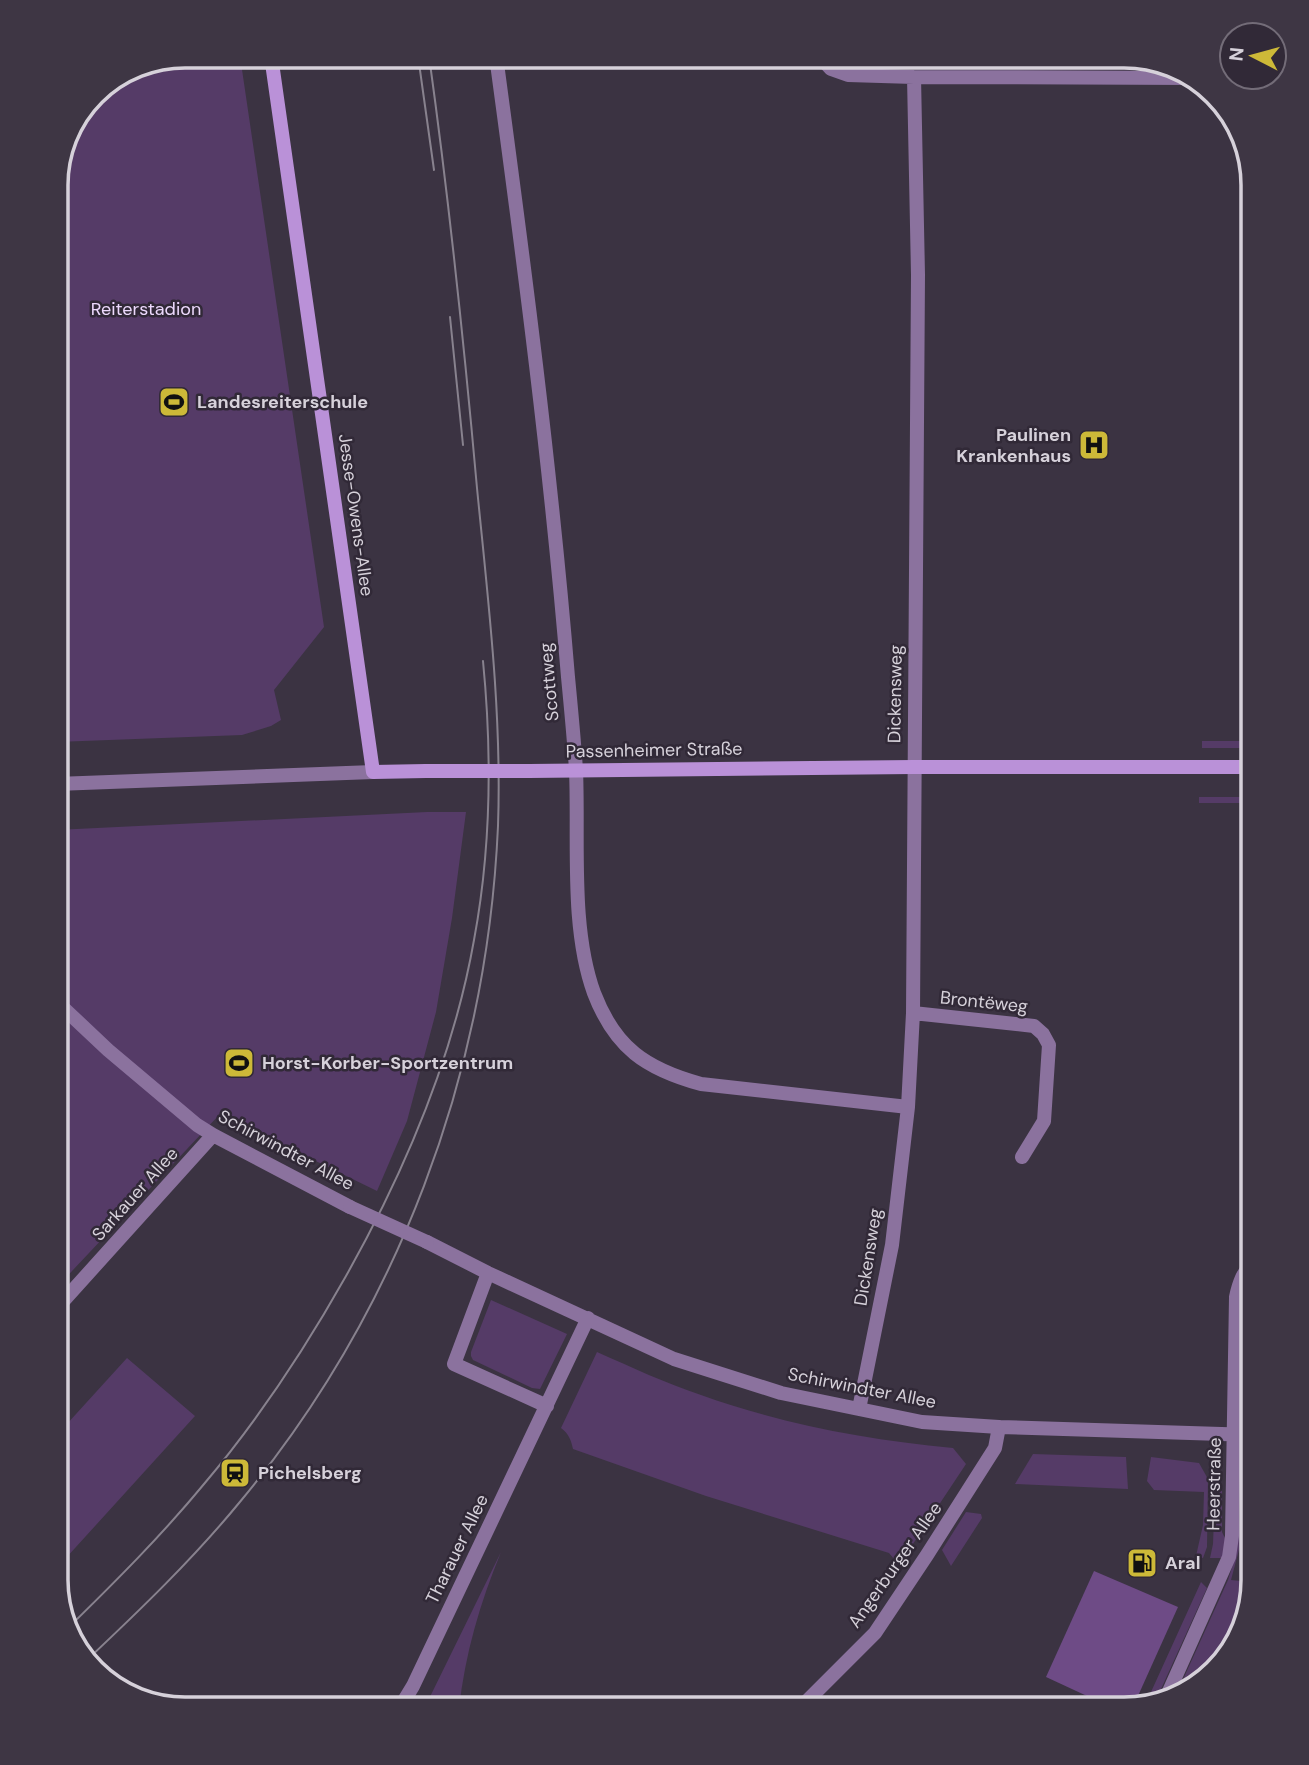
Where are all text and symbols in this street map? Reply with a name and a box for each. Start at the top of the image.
north arrow [1218,21,1288,91]
text: N [1223,46,1250,62]
park label: Reiterstadion [91,297,201,321]
sports icon: Landesreiterschule [157,385,191,419]
place label: Landesreiterschule [197,390,368,414]
place label: Paulinen Krankenhaus [956,423,1071,468]
hospital icon: Paulinen Krankenhaus [1077,428,1111,462]
street label: Jesse-Owens-Allee [333,432,379,598]
street label: Scottweg [534,642,564,722]
street label: Dickensweg [882,645,908,743]
street label: Passenheimer Straße [565,736,743,764]
street label: Brontëweg [939,985,1029,1019]
sports icon: Horst-Korber-Sportzentrum [222,1046,256,1080]
place label: Horst-Korber-Sportzentrum [262,1051,513,1075]
street label: Schirwindter Allee [214,1104,358,1196]
street label: Sarkauer Allee [87,1142,183,1246]
street label: Dickensweg [848,1207,888,1307]
street label: Schirwindter Allee [786,1362,938,1414]
street label: Heerstraße [1201,1437,1227,1531]
station icon: Pichelsberg [218,1456,252,1490]
place label: Pichelsberg [258,1461,362,1485]
street label: Tharauer Allee [420,1490,494,1608]
street label: Angerburger Allee [843,1497,947,1633]
fuel station icon: Aral [1125,1546,1159,1580]
place label: Aral [1165,1551,1200,1575]

